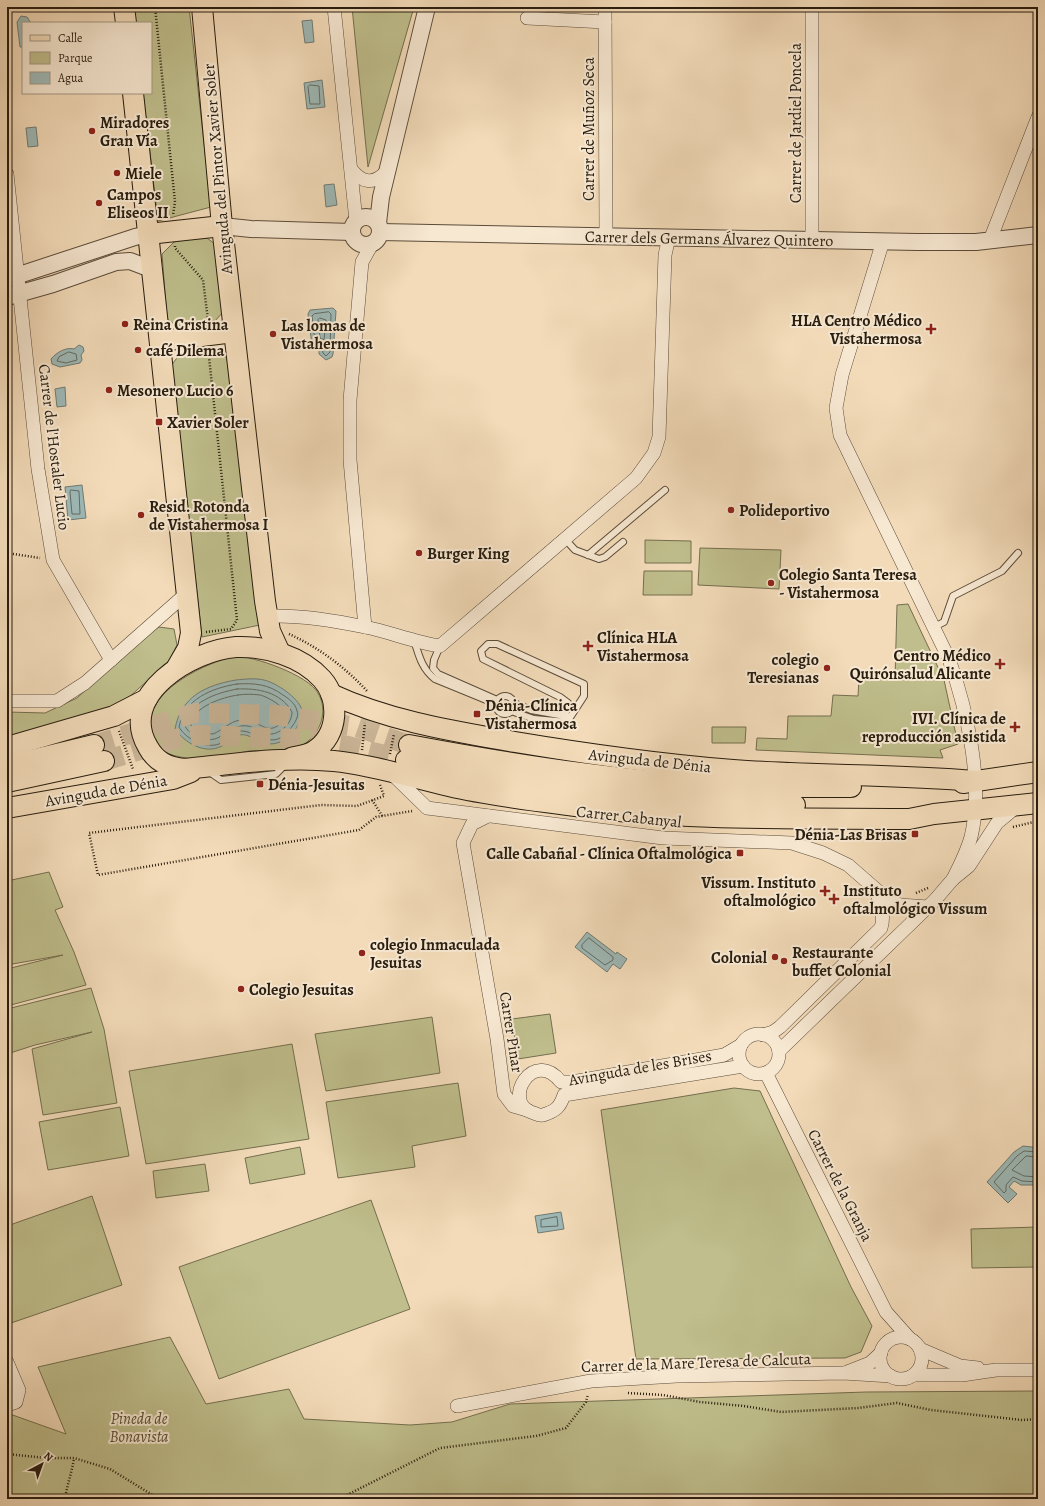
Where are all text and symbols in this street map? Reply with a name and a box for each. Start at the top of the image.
legend [22,22,152,94]
text: Calle [58,30,82,46]
street label: Carrer de Jardiel Poncela [785,42,807,203]
text: Parque [58,50,93,66]
street label: Carrer de Muñoz Seca [578,57,600,201]
street label: Avinguda del Pintor Xavier Soler [198,63,238,276]
text: Agua [57,70,84,86]
place label: Miradores Gran Vía [100,112,169,152]
marker: Miradores Gran Vía [87,126,97,136]
place label: Miele [125,163,162,185]
marker: Miele [112,168,122,178]
place label: Campos Eliseos II [107,184,169,224]
marker: Campos Eliseos II [94,198,104,208]
street label: Carrer dels Germans Álvarez Quintero [585,226,833,252]
place label: HLA Centro Médico Vistahermosa [791,310,922,350]
place label: Reina Cristina [133,314,229,336]
place label: Las lomas de Vistahermosa [280,315,373,355]
marker: Reina Cristina [120,319,130,329]
marker: HLA Centro Médico Vistahermosa [925,323,937,335]
marker: Las lomas de Vistahermosa [268,329,278,339]
place label: café Dilema [146,340,225,362]
marker: café Dilema [133,345,143,355]
street label: Carrer de l'Hostaler Lucio [33,363,75,531]
place label: Mesonero Lucio 6 [117,380,234,402]
marker: Mesonero Lucio 6 [104,385,114,395]
place label: Xavier Soler [167,412,249,434]
marker: Xavier Soler [154,417,164,427]
place label: Resid. Rotonda de Vistahermosa I [149,496,269,536]
place label: Polideportivo [739,500,830,522]
marker: Polideportivo [726,505,736,515]
marker: Resid. Rotonda de Vistahermosa I [136,510,146,520]
place label: Burger King [427,543,510,565]
marker: Burger King [414,548,424,558]
place label: Colegio Santa Teresa - Vistahermosa [779,564,917,604]
marker: Colegio Santa Teresa - Vistahermosa [766,578,776,588]
place label: Clínica HLA Vistahermosa [596,627,689,667]
marker: Clínica HLA Vistahermosa [582,640,594,652]
place label: Centro Médico Quirónsalud Alicante [850,645,991,685]
place label: colegio Teresianas [747,649,819,689]
marker: Centro Médico Quirónsalud Alicante [994,658,1006,670]
marker: colegio Teresianas [822,663,832,673]
place label: Dénia-Clínica Vistahermosa [484,695,578,735]
place label: IVI. Clínica de reproducción asistida [862,708,1006,748]
marker: Dénia-Clínica Vistahermosa [472,709,482,719]
marker: IVI. Clínica de reproducción asistida [1009,721,1021,733]
street label: Avinguda de Dénia [586,744,713,778]
street label: Avinguda de Dénia [43,769,169,813]
place label: Dénia-Jesuitas [268,774,365,796]
marker: Dénia-Jesuitas [255,779,265,789]
street label: Carrer Cabanyal [575,801,683,833]
place label: Dénia-Las Brisas [794,824,907,846]
marker: Dénia-Las Brisas [910,829,920,839]
place label: Calle Cabañal - Clínica Oftalmológica [486,843,732,865]
marker: Calle Cabañal - Clínica Oftalmológica [735,848,745,858]
place label: Vissum. Instituto oftalmológico [700,872,816,912]
place label: Instituto oftalmológico Vissum [843,880,988,920]
marker: Vissum. Instituto oftalmológico [819,885,831,897]
marker: Instituto oftalmológico Vissum [828,893,840,905]
place label: colegio Inmaculada Jesuitas [370,934,500,974]
place label: Restaurante buffet Colonial [791,942,892,982]
place label: Colonial [711,947,768,969]
marker: colegio Inmaculada Jesuitas [357,948,367,958]
marker: Colonial [770,952,780,962]
marker: Restaurante buffet Colonial [779,956,789,966]
place label: Colegio Jesuitas [249,979,354,1001]
marker: Colegio Jesuitas [236,984,246,994]
street label: Carrer Pinar [494,990,528,1074]
street label: Avinguda de les Brises [566,1045,713,1092]
street label: Carrer de la Granja [802,1125,878,1246]
street label: Carrer de la Mare Teresa de Calcuta [581,1348,812,1378]
park label: Pineda de Bonavista [110,1408,169,1448]
north arrow [22,1444,62,1484]
text: N [40,1449,56,1465]

